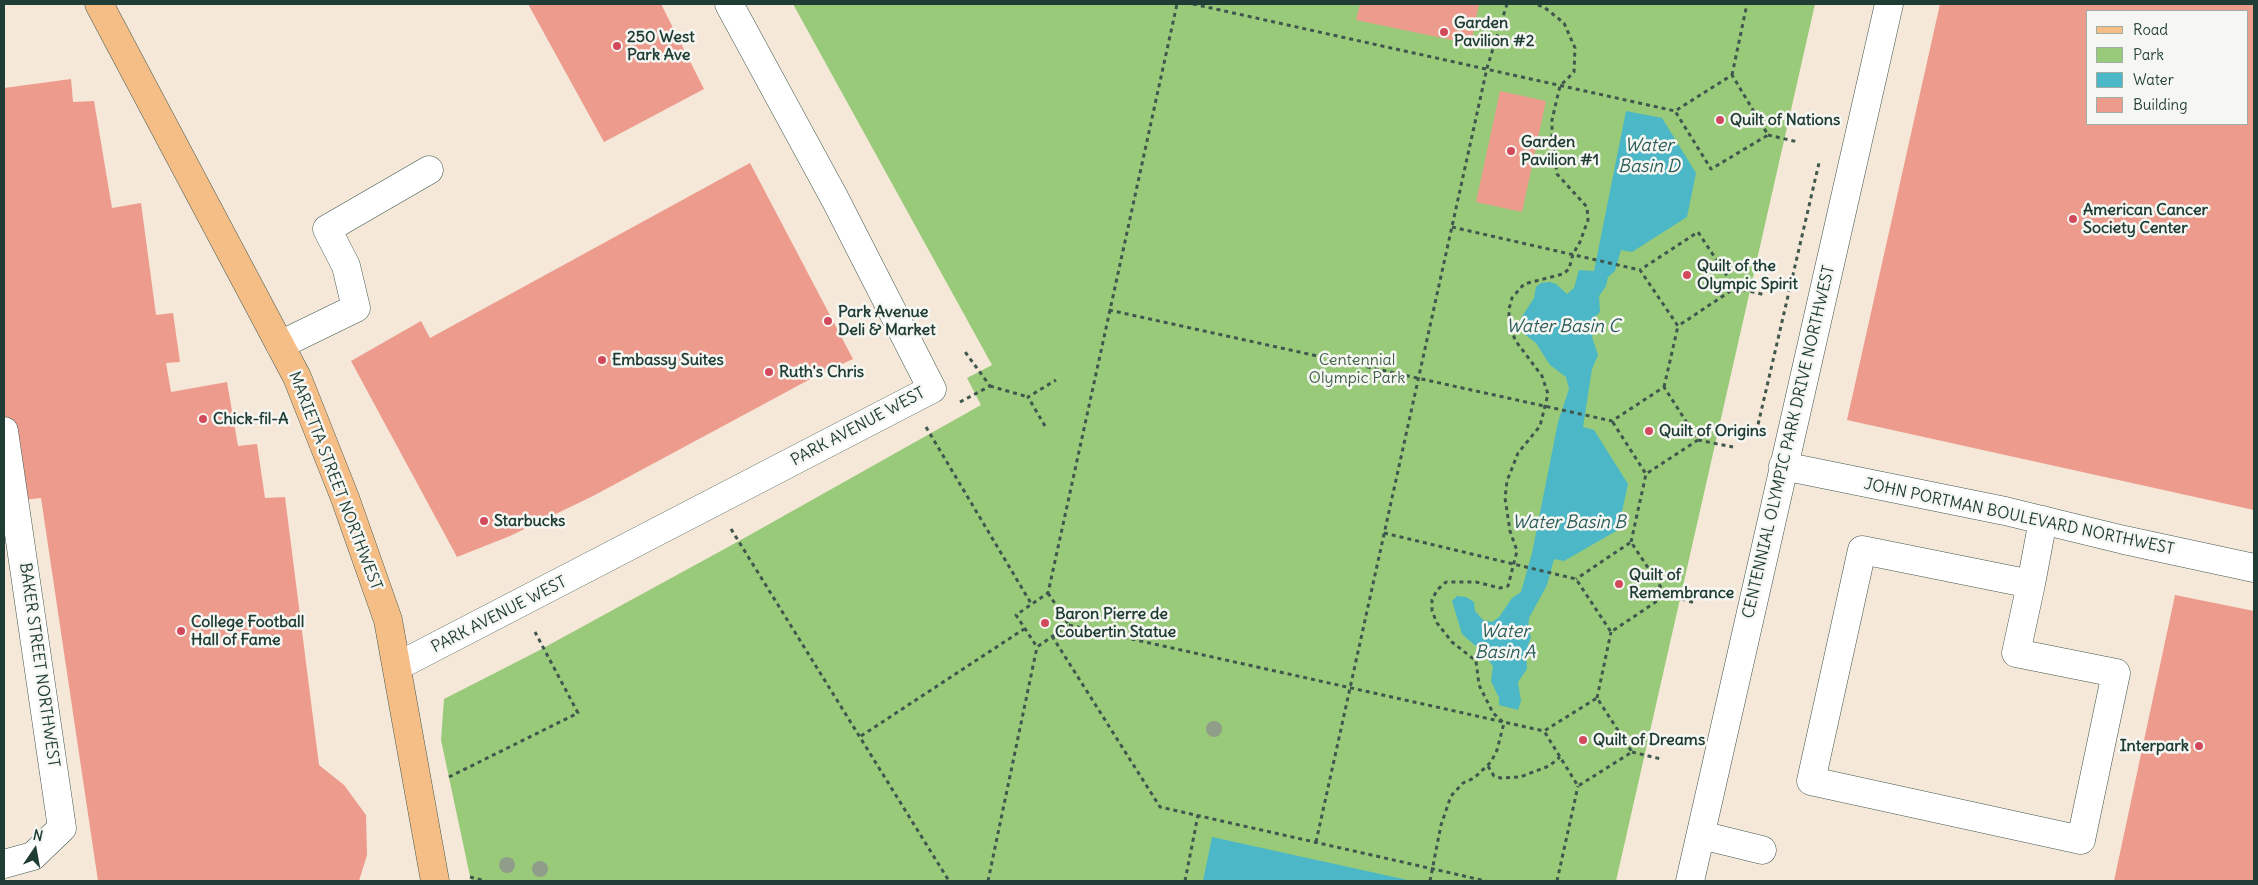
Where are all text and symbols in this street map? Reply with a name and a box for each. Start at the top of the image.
legend [2086,10,2248,125]
place label: Garden Pavilion #2 [1454,13,1535,51]
text: Road [2133,20,2168,39]
marker: Garden Pavilion #2 [1438,26,1450,38]
place label: 250 West Park Ave [627,27,695,65]
marker: 250 West Park Ave [611,40,623,52]
text: Park [2133,45,2164,64]
text: Water [2133,70,2174,89]
text: Building [2133,95,2188,114]
place label: Quilt of Nations [1730,110,1840,130]
marker: Quilt of Nations [1714,114,1726,126]
place label: Garden Pavilion #1 [1521,132,1599,170]
water label: Water Basin D [1618,135,1680,178]
marker: Garden Pavilion #1 [1505,145,1517,157]
place label: American Cancer Society Center [2083,200,2208,238]
marker: American Cancer Society Center [2067,213,2079,225]
place label: Quilt of the Olympic Spirit [1697,256,1798,294]
street label: CENTENNIAL OLYMPIC PARK DRIVE NORTHWEST [1739,264,1839,620]
marker: Quilt of the Olympic Spirit [1681,269,1693,281]
place label: Park Avenue Deli & Market [838,302,936,340]
marker: Park Avenue Deli & Market [822,315,834,327]
water label: Water Basin C [1506,316,1620,338]
place label: Embassy Suites [612,350,724,370]
park label: Centennial Olympic Park [1309,350,1405,388]
marker: Embassy Suites [596,354,608,366]
place label: Ruth's Chris [779,362,864,382]
marker: Ruth's Chris [763,366,775,378]
street label: MARIETTA STREET NORTHWEST [284,369,386,593]
street label: PARK AVENUE WEST [788,384,928,470]
place label: Chick-fil-A [213,409,288,429]
marker: Chick-fil-A [197,413,209,425]
place label: Quilt of Origins [1659,421,1766,441]
marker: Quilt of Origins [1643,425,1655,437]
street label: JOHN PORTMAN BOULEVARD NORTHWEST [1862,475,2176,559]
place label: Starbucks [494,511,565,531]
water label: Water Basin B [1512,512,1626,534]
marker: Starbucks [478,515,490,527]
street label: BAKER STREET NORTHWEST [15,561,63,769]
place label: Quilt of Remembrance [1629,565,1734,603]
street label: PARK AVENUE WEST [428,573,570,657]
marker: Quilt of Remembrance [1613,578,1625,590]
place label: Baron Pierre de Coubertin Statue [1055,604,1176,642]
place label: College Football Hall of Fame [191,612,304,650]
marker: Baron Pierre de Coubertin Statue [1039,617,1051,629]
water label: Water Basin A [1475,621,1535,664]
marker: College Football Hall of Fame [175,625,187,637]
place label: Quilt of Dreams [1593,730,1705,750]
marker: Quilt of Dreams [1577,734,1589,746]
place label: Interpark [2120,736,2189,756]
marker: Interpark [2193,740,2205,752]
north arrow [10,825,60,875]
text: N [32,826,45,845]

